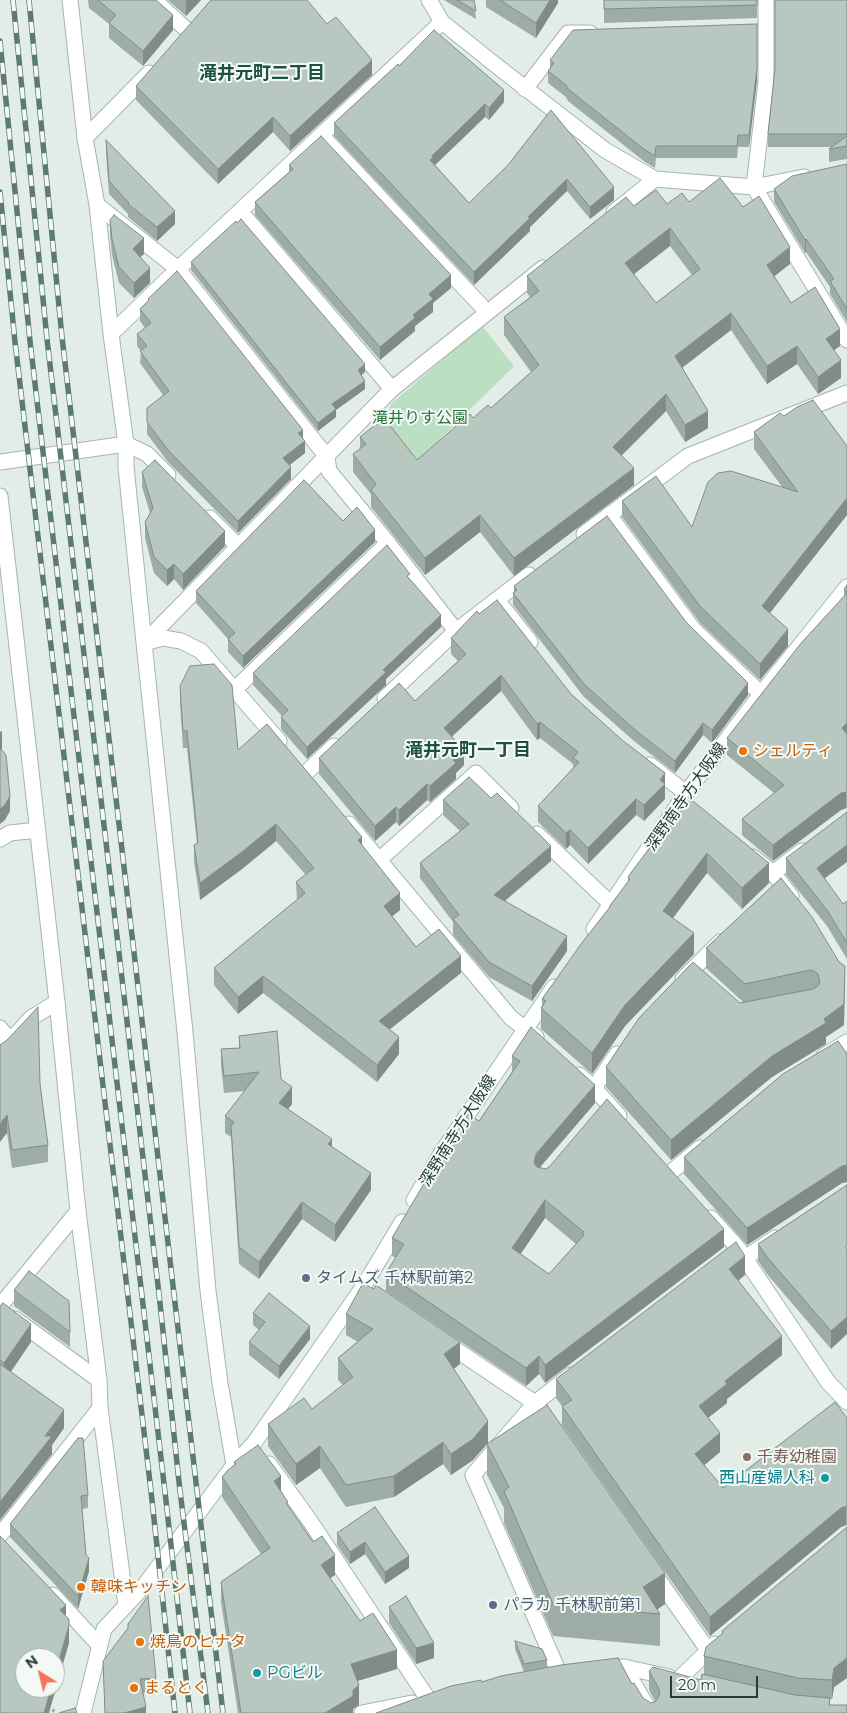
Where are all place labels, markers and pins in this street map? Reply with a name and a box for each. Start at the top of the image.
place label: シェルティ [753,741,833,761]
marker: シェルティ [737,745,749,757]
place label: タイムズ 千林駅前第2 [316,1268,473,1288]
marker: タイムズ 千林駅前第2 [300,1272,312,1284]
place label: 千寿幼稚園 [757,1447,837,1467]
marker: 千寿幼稚園 [741,1451,753,1463]
place label: 西山産婦人科 [719,1468,815,1488]
marker: 西山産婦人科 [819,1472,831,1484]
place label: 韓味キッチン [91,1577,187,1597]
marker: 韓味キッチン [75,1581,87,1593]
place label: パラカ 千林駅前第1 [503,1595,641,1615]
marker: パラカ 千林駅前第1 [487,1599,499,1611]
place label: 焼鳥のヒナタ [150,1632,246,1652]
marker: 焼鳥のヒナタ [134,1636,146,1648]
place label: PGビル [267,1663,323,1683]
marker: PGビル [251,1667,263,1679]
place label: まるとく [144,1678,208,1698]
marker: まるとく [128,1682,140,1694]

